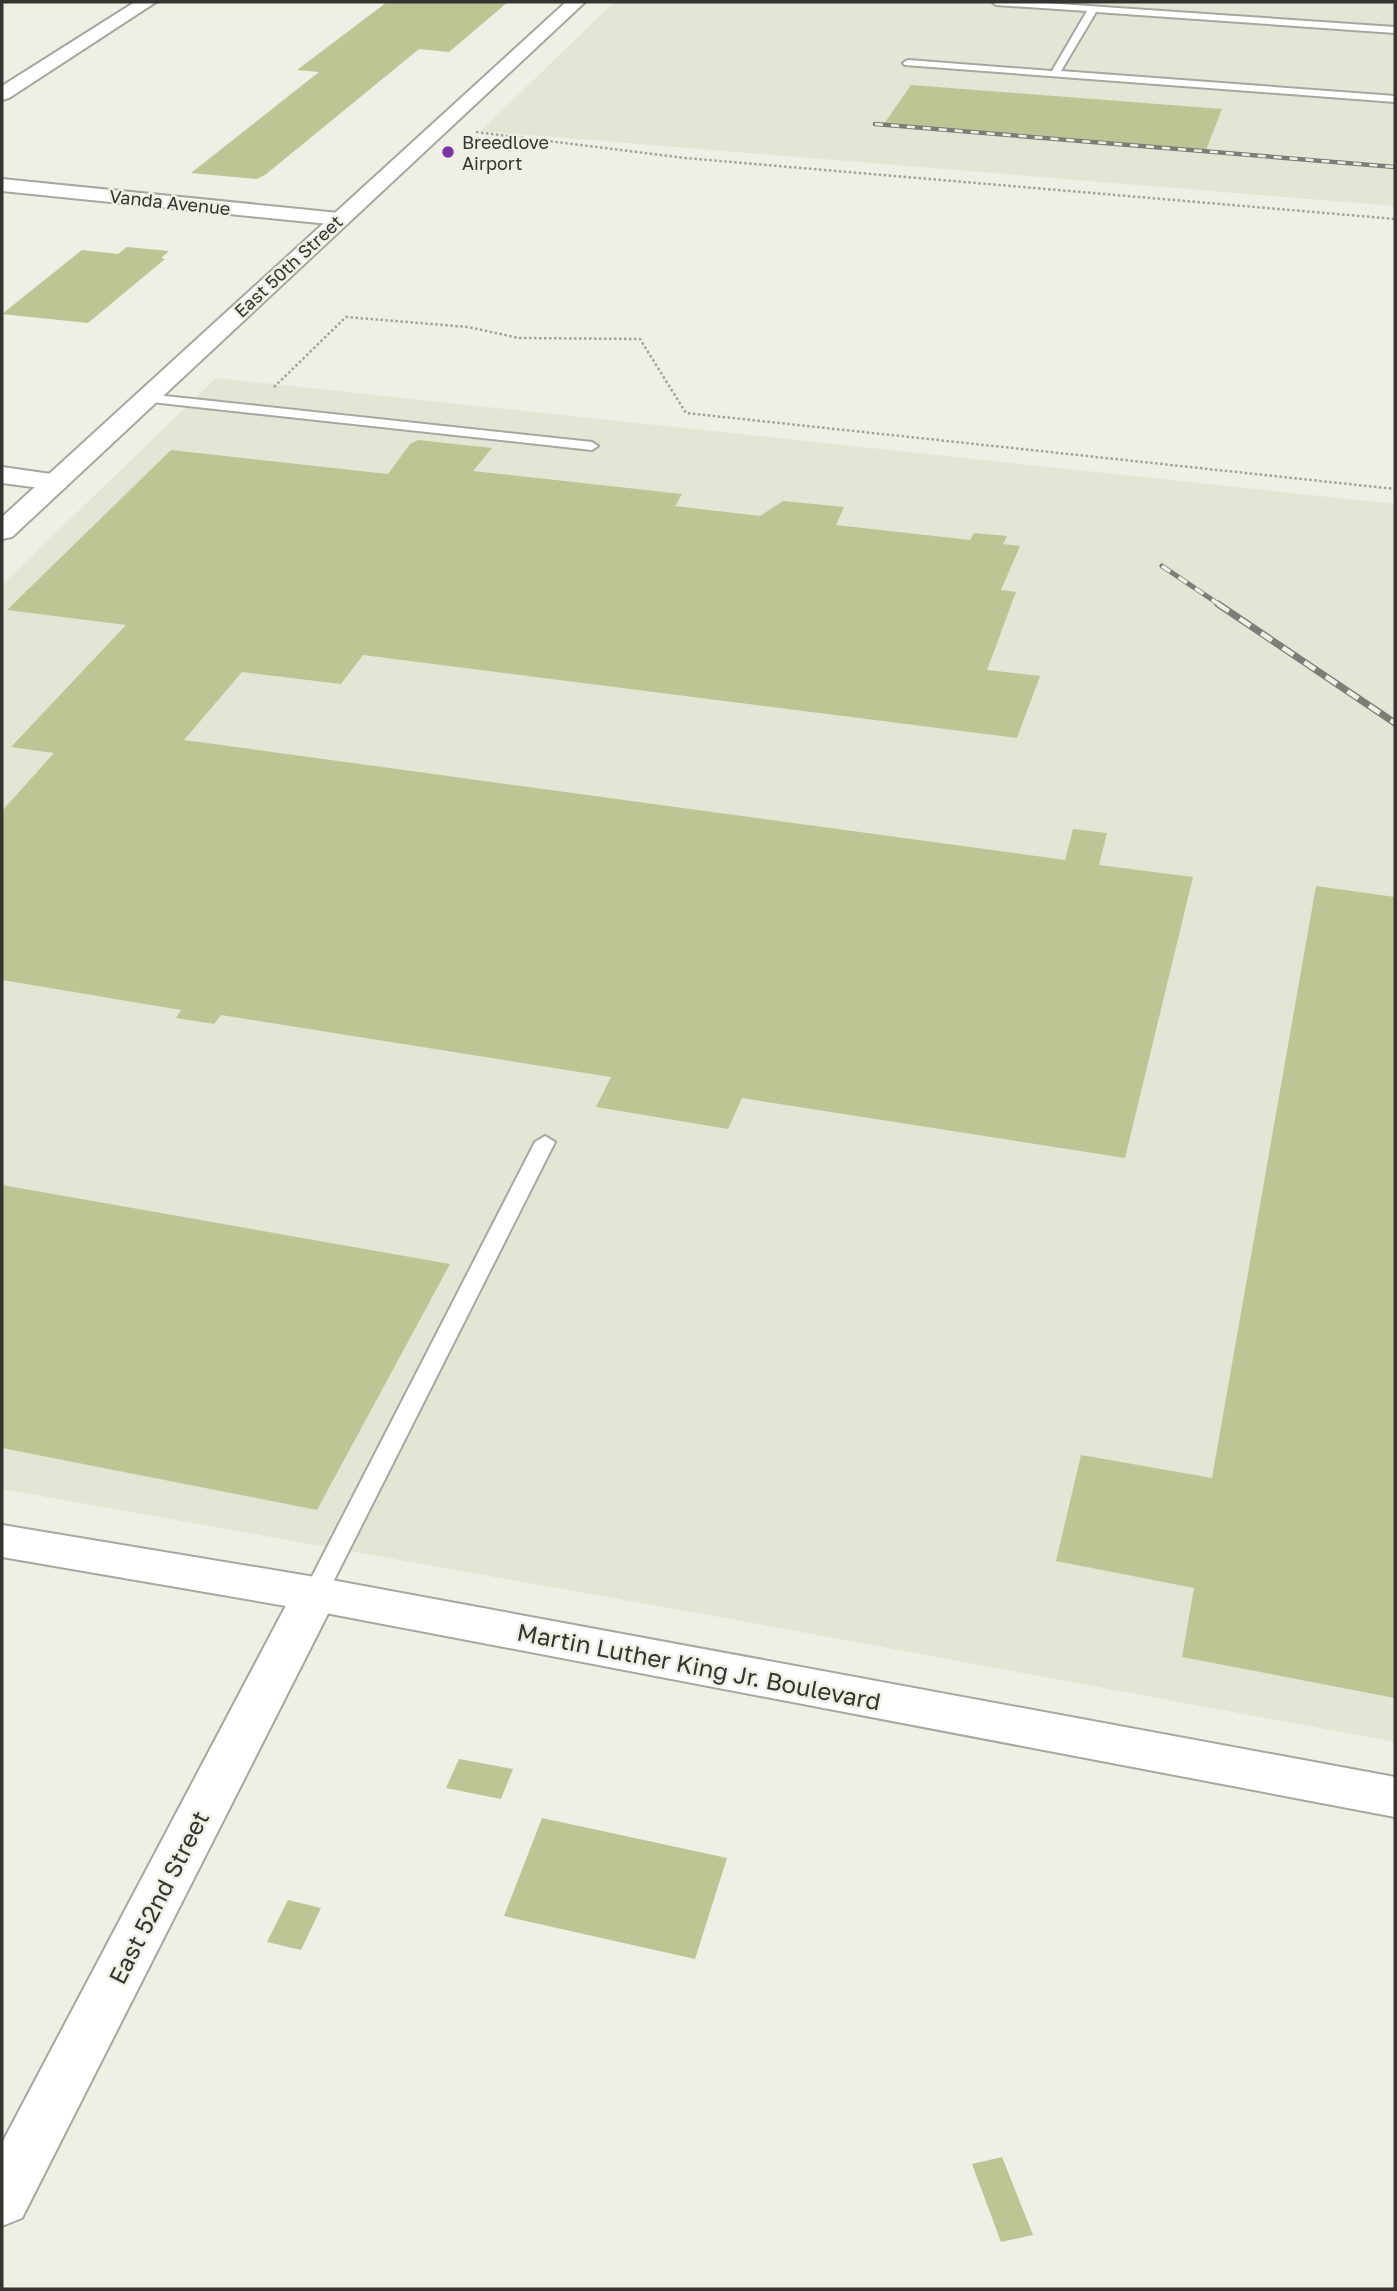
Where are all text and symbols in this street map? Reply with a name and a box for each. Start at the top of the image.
place label: Breedlove Airport [462,131,549,174]
marker: Breedlove Airport [440,144,456,160]
street label: Vanda Avenue [108,185,232,219]
street label: East 50th Street [229,210,347,322]
street label: Martin Luther King Jr. Boulevard [515,1616,883,1716]
street label: East 52nd Street [102,1805,214,1989]

